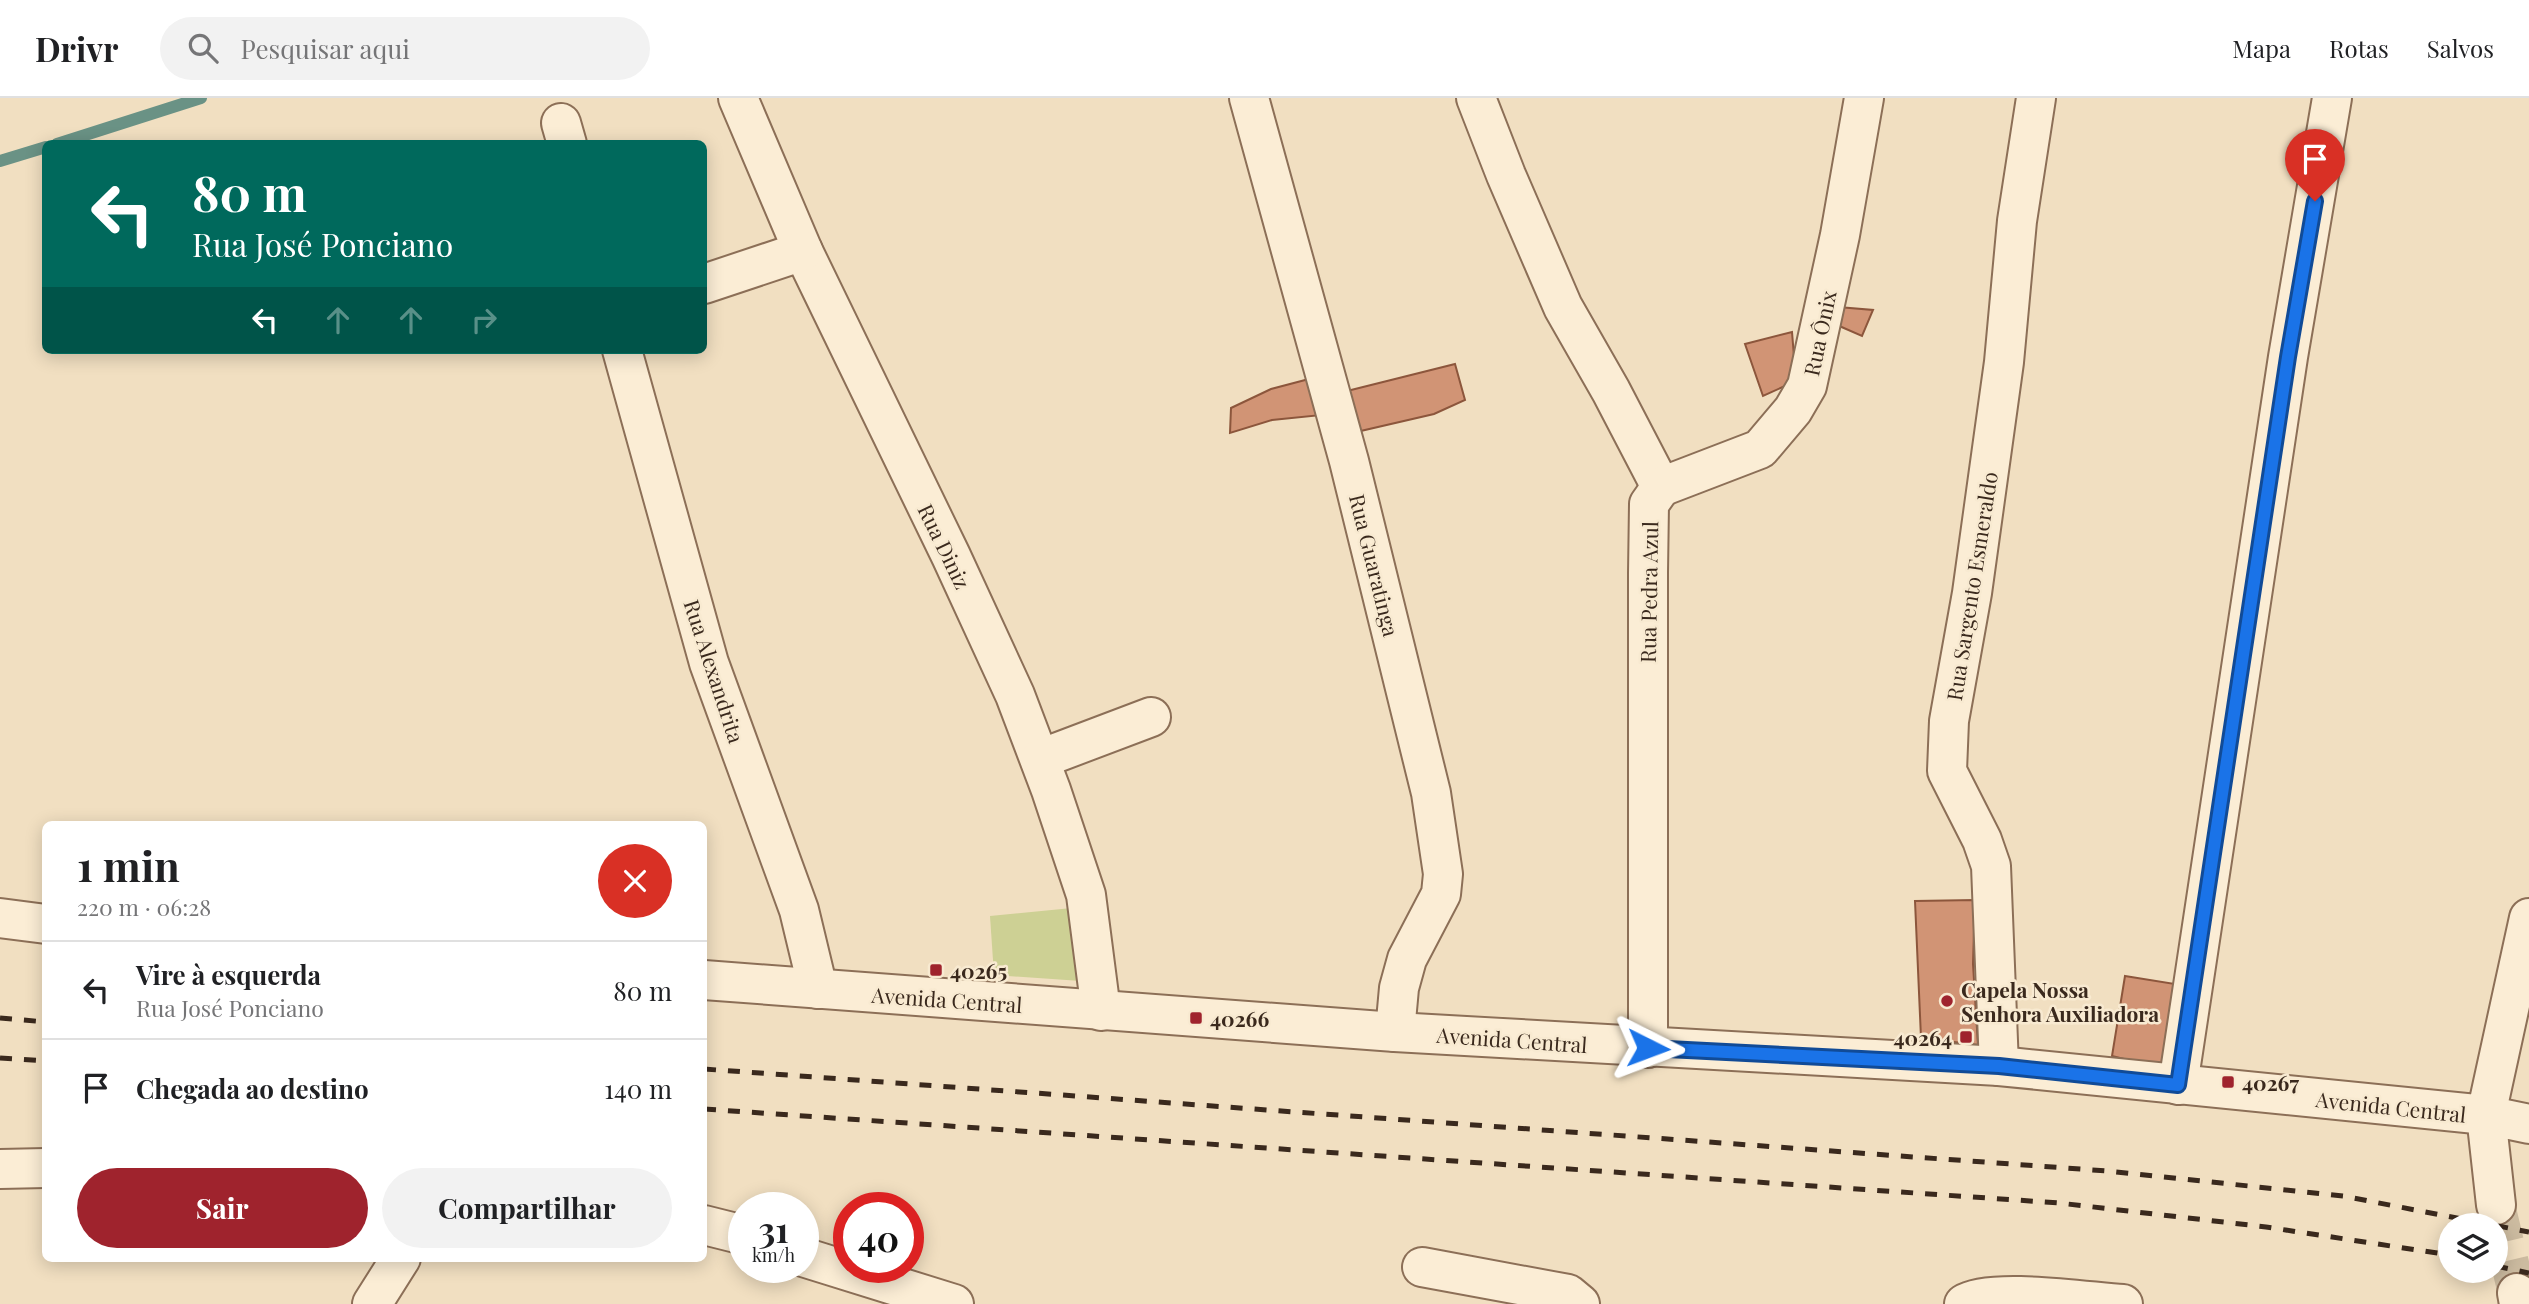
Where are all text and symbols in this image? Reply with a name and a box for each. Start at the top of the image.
search box [160,17,650,80]
text: Drivr [35,26,118,70]
icon: search [184,29,222,67]
text: Pesquisar aqui [240,31,410,66]
text: Mapa [2232,32,2291,64]
text: Rotas [2329,32,2389,64]
text: Salvos [2427,32,2494,64]
pin [2285,129,2345,201]
icon: arrive [2296,140,2334,178]
text: 80 m [192,159,307,224]
icon: left [77,168,168,259]
text: Rua José Ponciano [192,222,453,265]
street label: Rua Ônix [1796,288,1842,378]
icon: left [246,301,284,339]
icon: ahead [319,301,357,339]
icon: ahead [392,301,430,339]
icon: right [465,301,503,339]
street label: Rua Sargento Esmeraldo [1939,470,2003,702]
street label: Rua Guaratinga [1344,491,1406,640]
street label: Rua Diniz [912,499,978,593]
street label: Rua Pedra Azul [1633,521,1663,663]
street label: Rua Alexandrita [679,596,752,747]
text: 1 min [77,837,180,893]
button: close [598,844,672,918]
text: 220 m · 06:28 [77,891,211,922]
place label: 40265 [950,956,1007,984]
text: Vire à esquerda [136,957,321,992]
marker: 40265 [928,962,944,978]
icon: left [77,971,115,1009]
text: 80 m [613,973,672,1008]
place label: Capela Nossa Senhora Auxiliadora [1961,975,2159,1027]
street label: Avenida Central [870,980,1023,1018]
text: Rua José Ponciano [136,992,324,1023]
marker: Capela Nossa Senhora Auxiliadora [1939,993,1955,1009]
place label: 40266 [1210,1004,1269,1032]
marker: 40266 [1188,1010,1204,1026]
position arrow [1611,1011,1685,1085]
street label: Avenida Central [1435,1020,1588,1058]
place label: 40264 [1894,1023,1952,1051]
marker: 40264 [1958,1029,1974,1045]
place label: 40267 [2242,1068,2299,1096]
icon: arrive [77,1069,115,1107]
text: Chegada ao destino [136,1071,369,1106]
text: 140 m [604,1071,672,1106]
marker: 40267 [2220,1074,2236,1090]
street label: Avenida Central [2313,1084,2468,1128]
button: Sair [77,1168,368,1248]
button: Compartilhar [382,1168,672,1248]
speed limit sign: 40 [833,1192,924,1283]
text: 31 [758,1205,789,1252]
map controls [2438,1213,2508,1283]
button: layers [2438,1213,2508,1283]
text: km/h [752,1243,795,1267]

